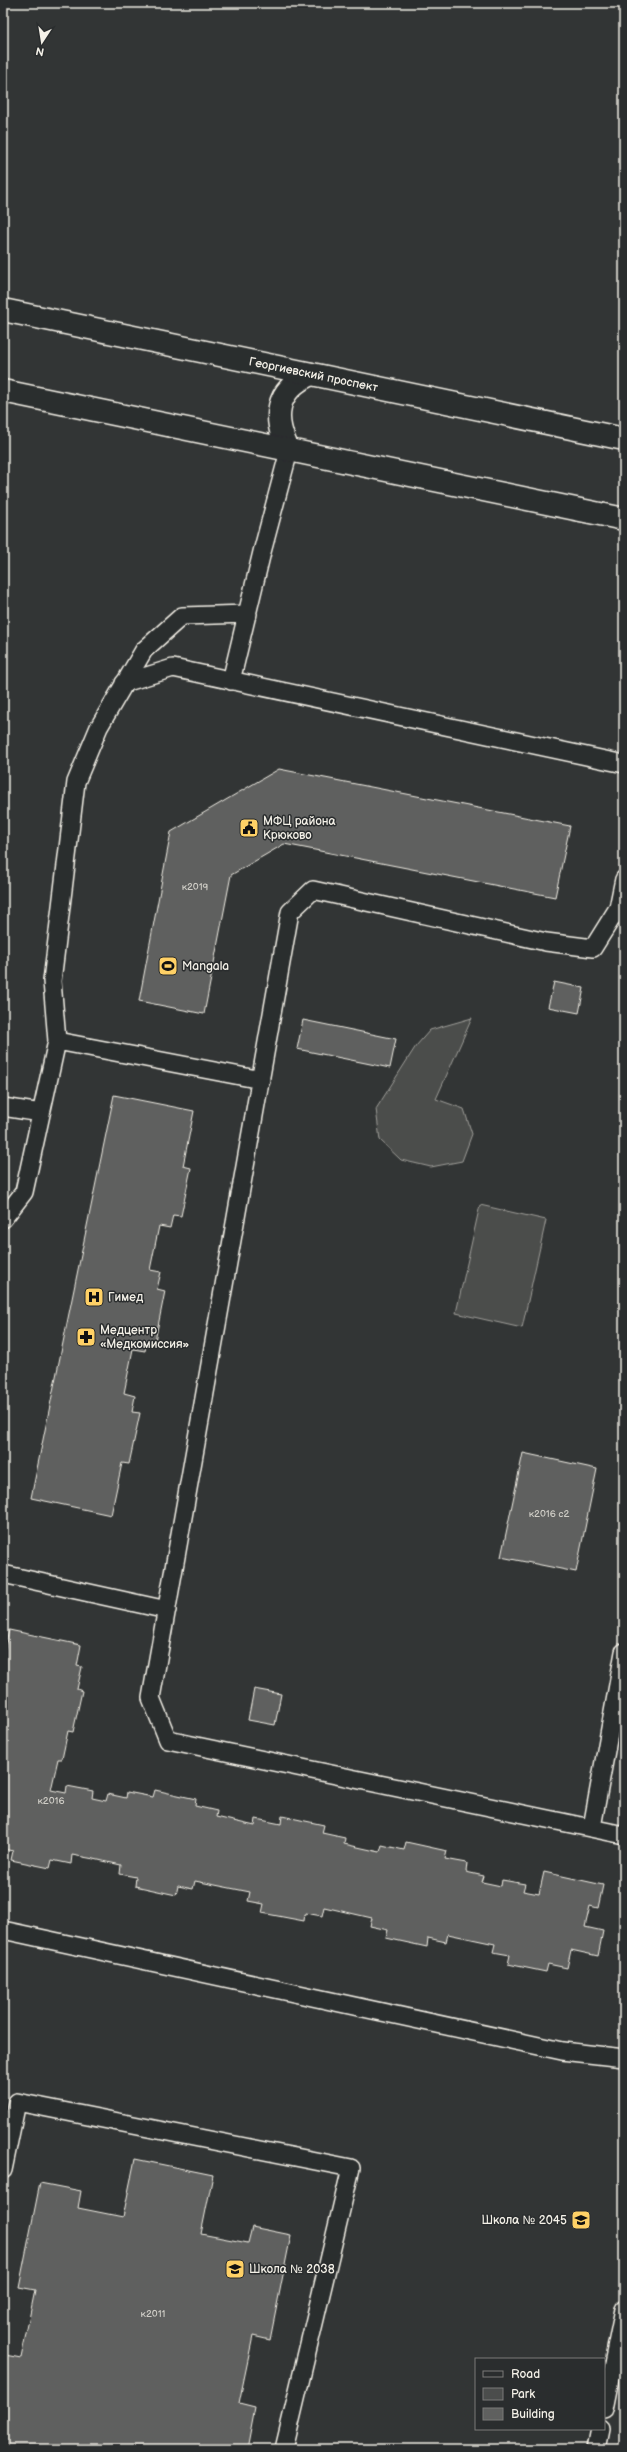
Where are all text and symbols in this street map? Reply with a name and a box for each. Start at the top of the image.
north arrow [22,22,62,62]
text: N [35,44,45,59]
street label: Георгиевский проспект [247,354,380,396]
place label: МФЦ района Крюково [263,814,336,843]
public building icon: МФЦ района Крюково [238,817,260,839]
house number: к2019 [182,881,209,893]
sports icon: Mangala [157,955,179,977]
place label: Mangala [182,959,229,974]
hospital icon: Гимед [83,1286,105,1308]
place label: Гимед [108,1290,144,1305]
place label: Медцентр «Медкомиссия» [100,1323,190,1352]
pharmacy icon: Медцентр «Медкомиссия» [75,1326,97,1348]
house number: к2016 с2 [529,1508,569,1520]
house number: к2016 [37,1795,65,1807]
school or university icon: Школа № 2045 [570,2209,592,2231]
place label: Школа № 2045 [481,2213,567,2228]
school or university icon: Школа № 2038 [224,2258,246,2280]
place label: Школа № 2038 [249,2262,335,2277]
house number: к2011 [141,2308,166,2320]
legend [475,2358,605,2430]
text: Road [511,2367,540,2382]
text: Park [511,2387,535,2402]
text: Building [511,2407,555,2422]

